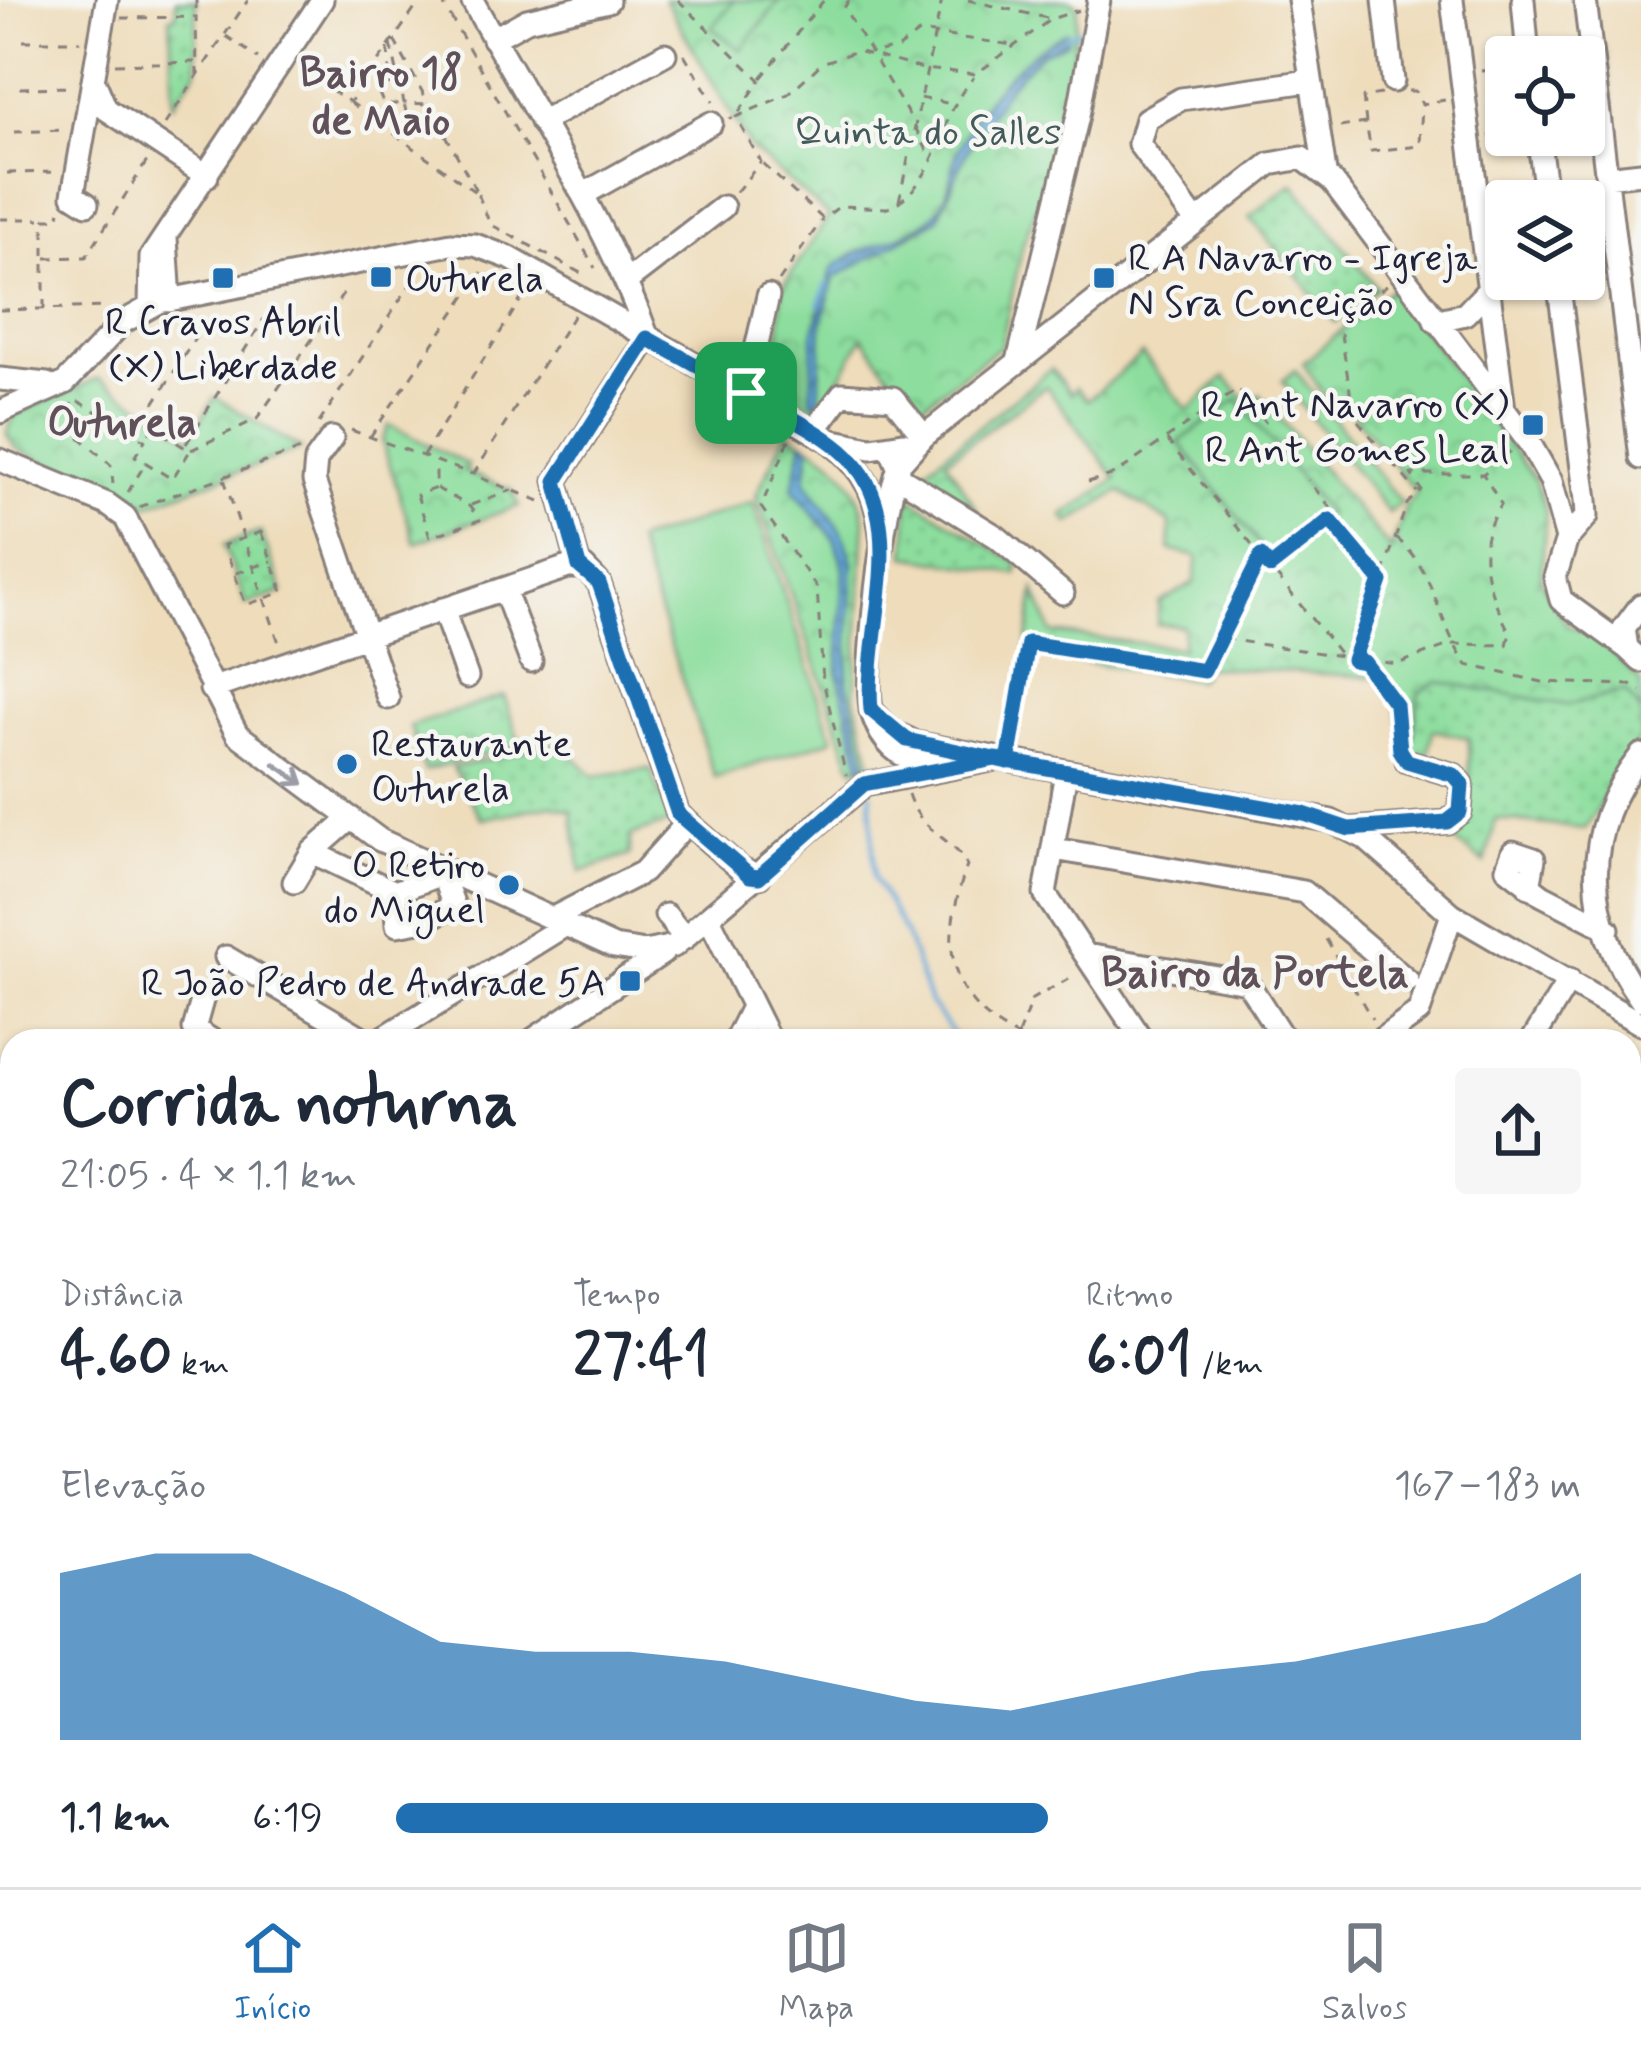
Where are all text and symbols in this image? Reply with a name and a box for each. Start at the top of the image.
map controls [1485,36,1605,300]
button: locate [1485,36,1605,156]
district label: Bairro 18 de Maio [300,47,462,150]
park label: Quinta do Salles [794,108,1062,159]
button: layers [1485,180,1605,300]
place label: R A Navarro - Igreja N Sra Conceição [1128,234,1478,330]
place label: Outurela [405,255,544,306]
marker: Outurela [368,264,394,290]
marker: R Cravos Abril (X) Liberdade [210,265,236,291]
marker: R A Navarro - Igreja N Sra Conceição [1091,265,1117,291]
place label: R Cravos Abril (X) Liberdade [105,298,341,394]
pin [695,342,797,444]
icon: arrive [713,360,779,426]
place label: R Ant Navarro (X) R Ant Gomes Leal [1201,381,1509,477]
district label: Outurela [47,397,197,452]
marker: R Ant Navarro (X) R Ant Gomes Leal [1520,412,1546,438]
place label: Restaurante Outurela [371,720,572,816]
marker: Restaurante Outurela [334,751,360,777]
one-way arrow [272,761,305,786]
place label: O Retiro do Miguel [324,841,485,940]
marker: O Retiro do Miguel [496,872,522,898]
district label: Bairro da Portela [1101,947,1409,1002]
place label: R João Pedro de Andrade 5A [141,959,606,1010]
marker: R João Pedro de Andrade 5A [617,968,643,994]
text: Corrida noturna [60,1063,518,1149]
button: share [1455,1068,1581,1194]
text: 21:05 · 4 × 1.1 km [60,1151,357,1202]
text: Distância [60,1274,184,1318]
text: Tempo [573,1274,660,1318]
text: Ritmo [1086,1274,1173,1318]
text: 4.60 [60,1318,172,1397]
text: 27:41 [573,1318,709,1397]
text: 6:01 [1086,1318,1192,1397]
text: km [172,1343,230,1387]
text: /km [1192,1343,1264,1387]
text: Elevação [60,1461,206,1512]
text: 167–183 m [1394,1461,1581,1512]
text: 1.1 km [60,1793,170,1844]
text: 6:19 [252,1793,323,1844]
tab: Início [234,1915,311,2031]
tab: Mapa [779,1915,854,2031]
tab: Salvos [1322,1915,1407,2031]

